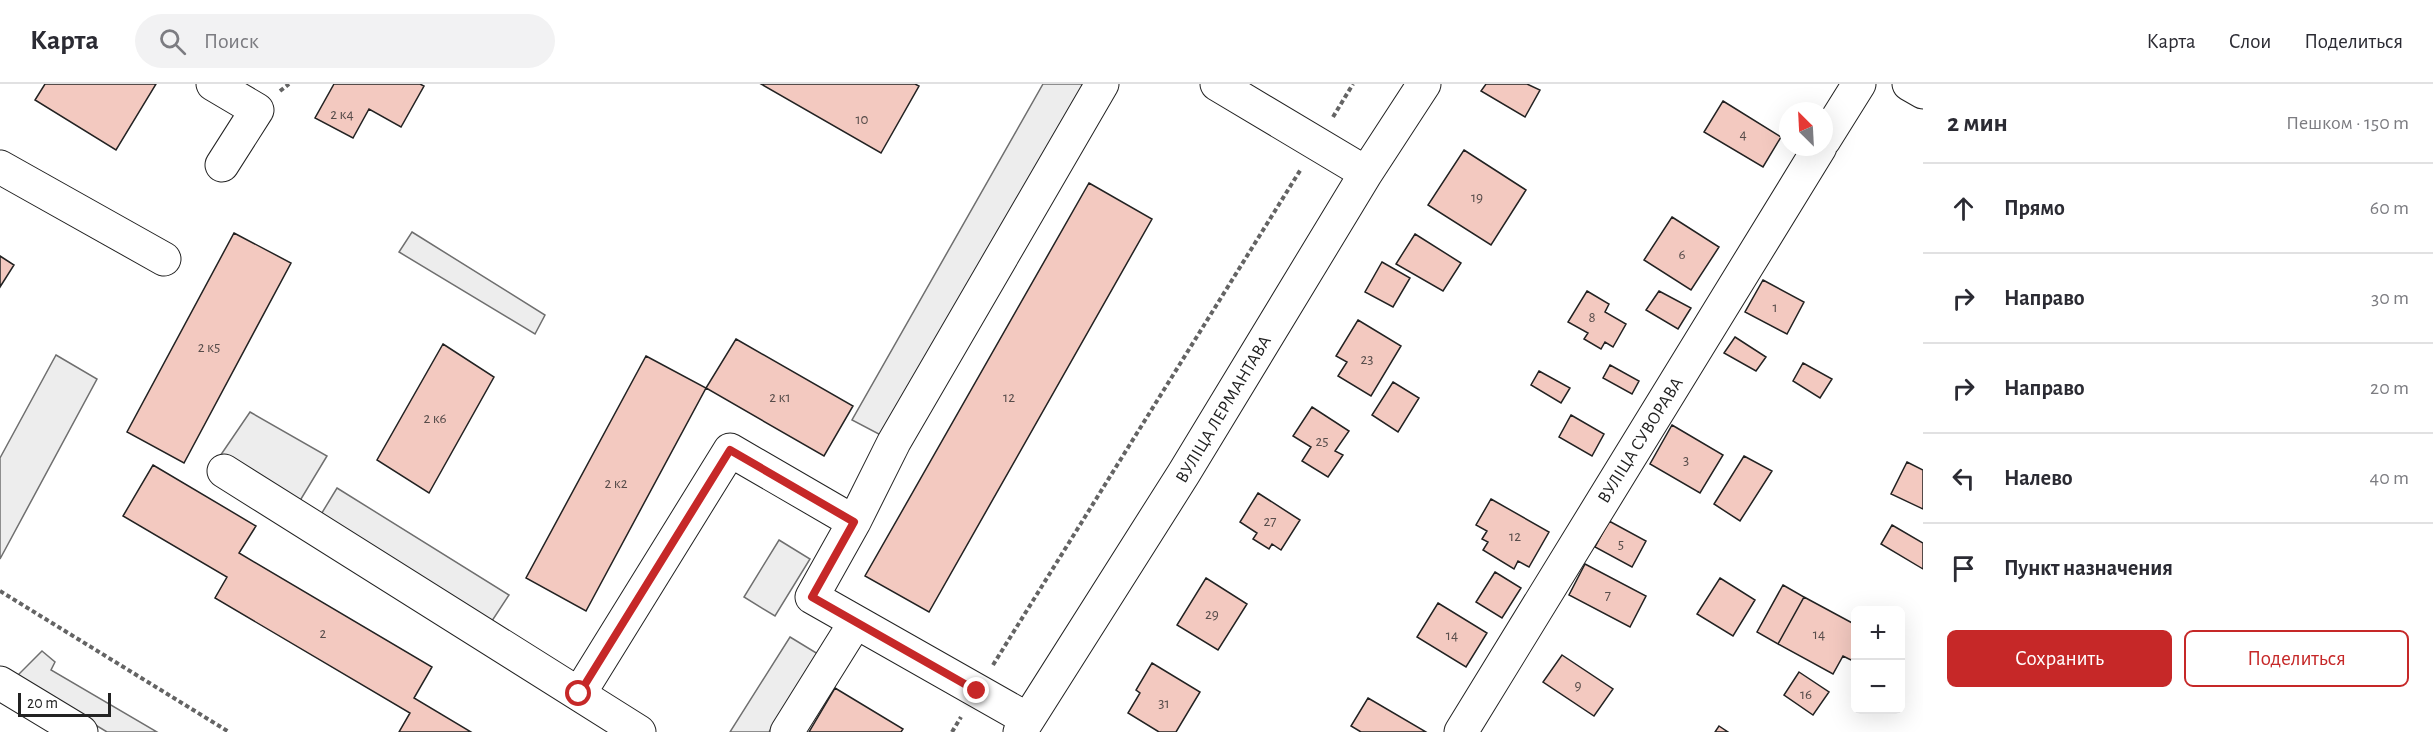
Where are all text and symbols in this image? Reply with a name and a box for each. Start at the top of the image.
search box [135,14,555,68]
icon: search [156,25,189,58]
text: Карта [30,27,99,55]
text: Поиск [204,30,259,52]
text: Карта [2146,31,2196,52]
text: Слои [2229,31,2271,52]
text: Поделиться [2304,31,2403,52]
north arrow [1779,102,1833,156]
house number: 2 к4 [330,107,354,122]
text: 2 мин [1947,110,2008,136]
house number: 10 [855,112,869,127]
text: Пешком · 150 m [2286,113,2409,133]
house number: 4 [1739,127,1747,142]
house number: 19 [1471,190,1483,205]
icon: ahead [1947,192,1980,225]
text: Прямо [2004,197,2065,219]
text: 60 m [2370,198,2409,218]
house number: 6 [1678,247,1686,262]
icon: right [1947,282,1980,315]
text: Направо [2004,287,2085,309]
text: 30 m [2371,288,2409,308]
house number: 1 [1772,300,1778,315]
house number: 8 [1588,310,1596,325]
street label: ВУЛІЦА ЛЕРМАНТАВА [1173,332,1275,486]
house number: 2 к5 [198,340,220,355]
house number: 23 [1360,352,1374,367]
icon: right [1947,372,1980,405]
street label: ВУЛІЦА СУВОРАВА [1595,374,1687,507]
text: Направо [2004,377,2085,399]
text: 20 m [2370,378,2409,398]
house number: 2 к1 [769,390,791,405]
house number: 12 [1003,390,1015,405]
house number: 2 к6 [423,411,447,426]
house number: 25 [1315,434,1329,449]
house number: 3 [1683,453,1689,468]
icon: left [1947,462,1980,495]
text: Налево [2004,467,2073,489]
text: 40 m [2370,468,2409,488]
house number: 2 к2 [604,476,628,491]
house number: 27 [1263,514,1277,529]
house number: 12 [1509,529,1521,544]
house number: 5 [1618,537,1624,552]
icon: arrive [1947,552,1980,585]
text: Пункт назначения [2004,557,2173,579]
house number: 7 [1605,588,1611,603]
map controls [1851,606,1905,714]
button: + [1851,606,1905,660]
house number: 29 [1205,607,1219,622]
house number: 2 [320,626,327,641]
house number: 14 [1813,627,1825,642]
house number: 14 [1446,628,1458,643]
button: Сохранить [1947,630,2172,687]
button: Поделиться [2184,630,2409,687]
button: − [1851,660,1905,714]
route end [963,677,989,703]
house number: 9 [1574,678,1582,693]
route start [565,680,591,706]
house number: 16 [1800,687,1812,702]
scale bar [18,690,111,718]
text: 20 m [27,695,58,711]
house number: 31 [1158,696,1170,711]

